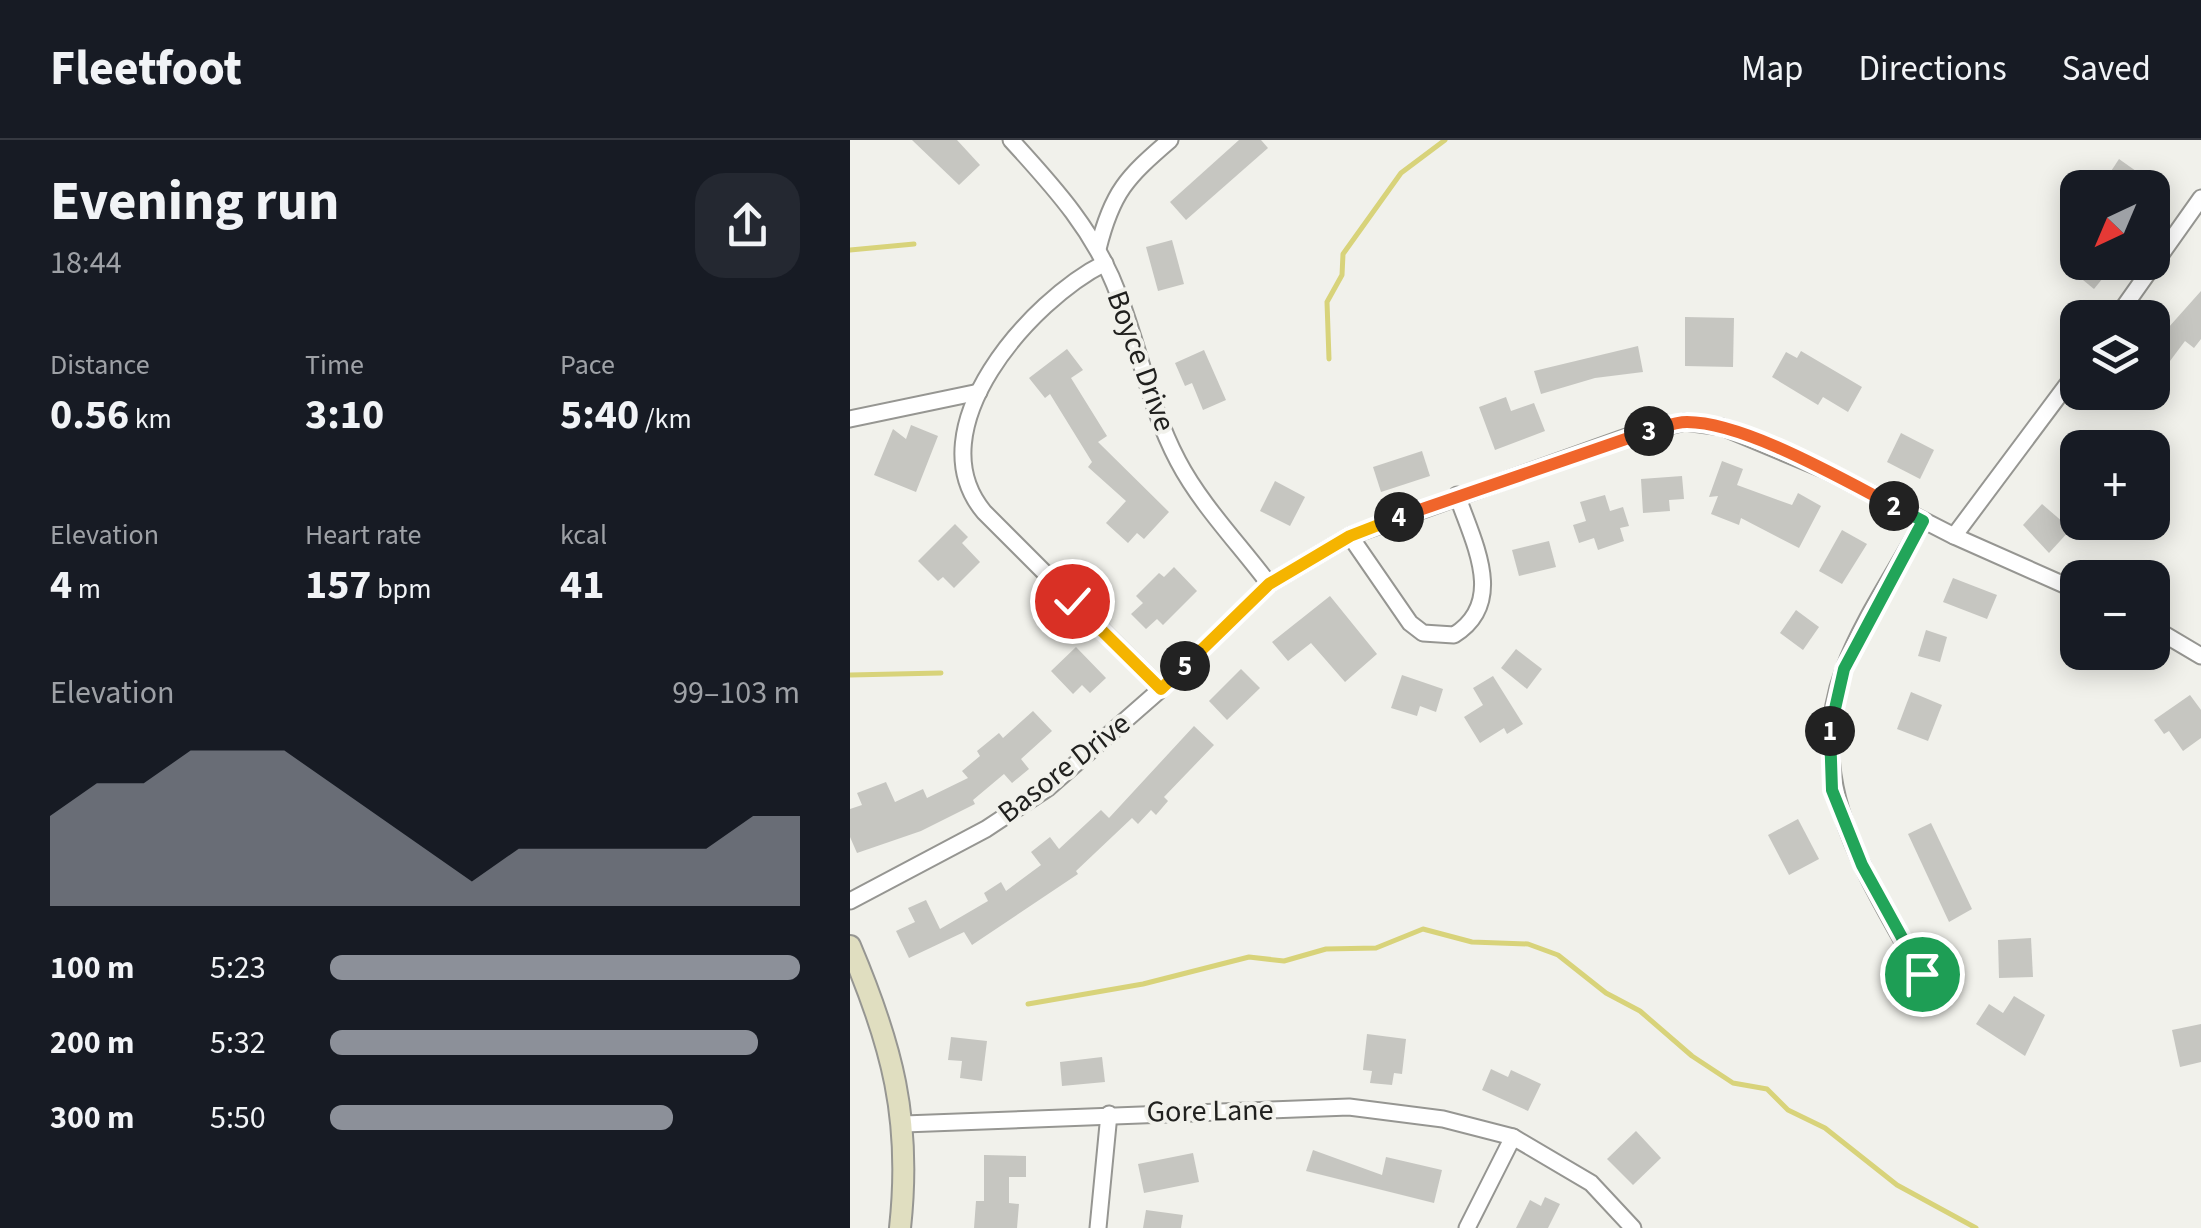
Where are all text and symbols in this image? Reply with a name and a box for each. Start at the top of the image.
text: Fleetfoot [50,35,242,103]
text: Map [1741,44,1804,94]
text: Directions [1859,44,2007,94]
text: Saved [2062,44,2151,94]
text: Evening run [50,163,339,241]
north arrow [2060,170,2170,280]
map controls [2060,170,2170,670]
button: share [695,173,800,278]
text: 18:44 [50,240,122,286]
street label: Boyce Drive [1096,285,1186,437]
button: layers [2060,300,2170,410]
text: Distance [50,345,150,385]
text: Time [305,345,364,385]
text: Pace [560,345,615,385]
text: 0.56 [50,385,129,445]
text: 3:10 [305,385,384,445]
text: 5:40 [560,385,639,445]
text: km [129,399,172,439]
text: /km [639,399,692,439]
pin: 3 [1624,406,1674,456]
text: 3 [1642,411,1656,451]
button: + [2060,430,2170,540]
pin: 2 [1869,481,1919,531]
text: 2 [1887,486,1901,526]
pin: 4 [1374,492,1424,542]
text: 4 [1392,497,1406,537]
text: Elevation [50,515,159,555]
text: Heart rate [305,515,421,555]
text: kcal [560,515,607,555]
text: 4 [50,555,72,615]
text: 157 [305,555,372,615]
text: 41 [560,555,604,615]
pin [1030,559,1115,644]
button: − [2060,560,2170,670]
text: m [72,569,101,609]
text: bpm [372,569,431,609]
icon: check [1045,574,1100,629]
pin: 5 [1160,641,1210,691]
text: 5 [1178,646,1192,686]
text: Elevation [50,670,175,716]
text: 99–103 m [672,670,800,716]
street label: Basore Drive [989,703,1139,833]
pin: 1 [1805,706,1855,756]
text: 1 [1823,711,1837,751]
pin [1880,932,1965,1017]
text: 100 m [50,945,135,991]
text: 5:23 [210,945,266,991]
icon: arrive [1895,947,1950,1002]
text: 200 m [50,1020,135,1066]
text: 5:32 [210,1020,266,1066]
street label: Gore Lane [1146,1088,1274,1134]
text: 300 m [50,1095,135,1141]
text: 5:50 [210,1095,266,1141]

